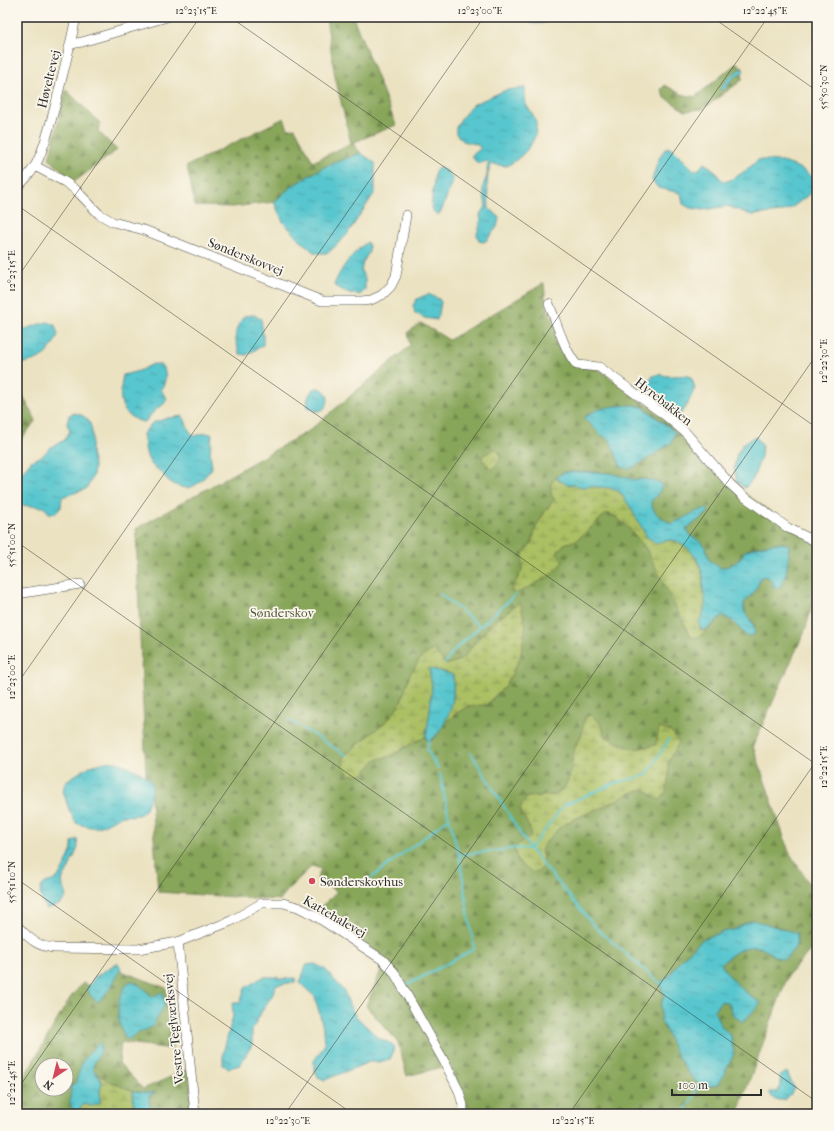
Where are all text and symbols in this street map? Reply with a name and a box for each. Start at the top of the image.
text: 12°23'15"E [175,5,217,17]
text: 12°23'00"E [458,5,502,17]
text: 12°22'45"E [743,5,787,17]
street label: Høveltevej [34,48,63,110]
text: 55°50'30"N [818,64,830,110]
street label: Sønderskovvej [206,235,286,278]
text: 12°23'15"E [6,250,18,292]
text: 12°22'30"E [818,339,830,383]
street label: Hyrebakken [632,374,696,429]
text: 55°51'00"N [6,522,18,567]
park label: Sønderskov [250,605,314,620]
text: 12°23'00"E [6,655,18,699]
text: 12°22'15"E [818,746,830,788]
text: 55°51'10"N [6,860,18,903]
place label: Sønderskovhus [320,874,403,889]
marker: Sønderskovhus [307,876,317,886]
street label: Kattehalevej [301,892,369,941]
street label: Vestre Teglværksvej [160,973,187,1086]
north arrow [34,1057,74,1097]
text: 12°22'45"E [6,1061,18,1105]
scale bar [672,1071,761,1097]
text: N [41,1077,56,1093]
text: 100 m [678,1078,708,1092]
text: 12°22'30"E [266,1115,310,1127]
text: 12°22'15"E [552,1115,594,1127]

